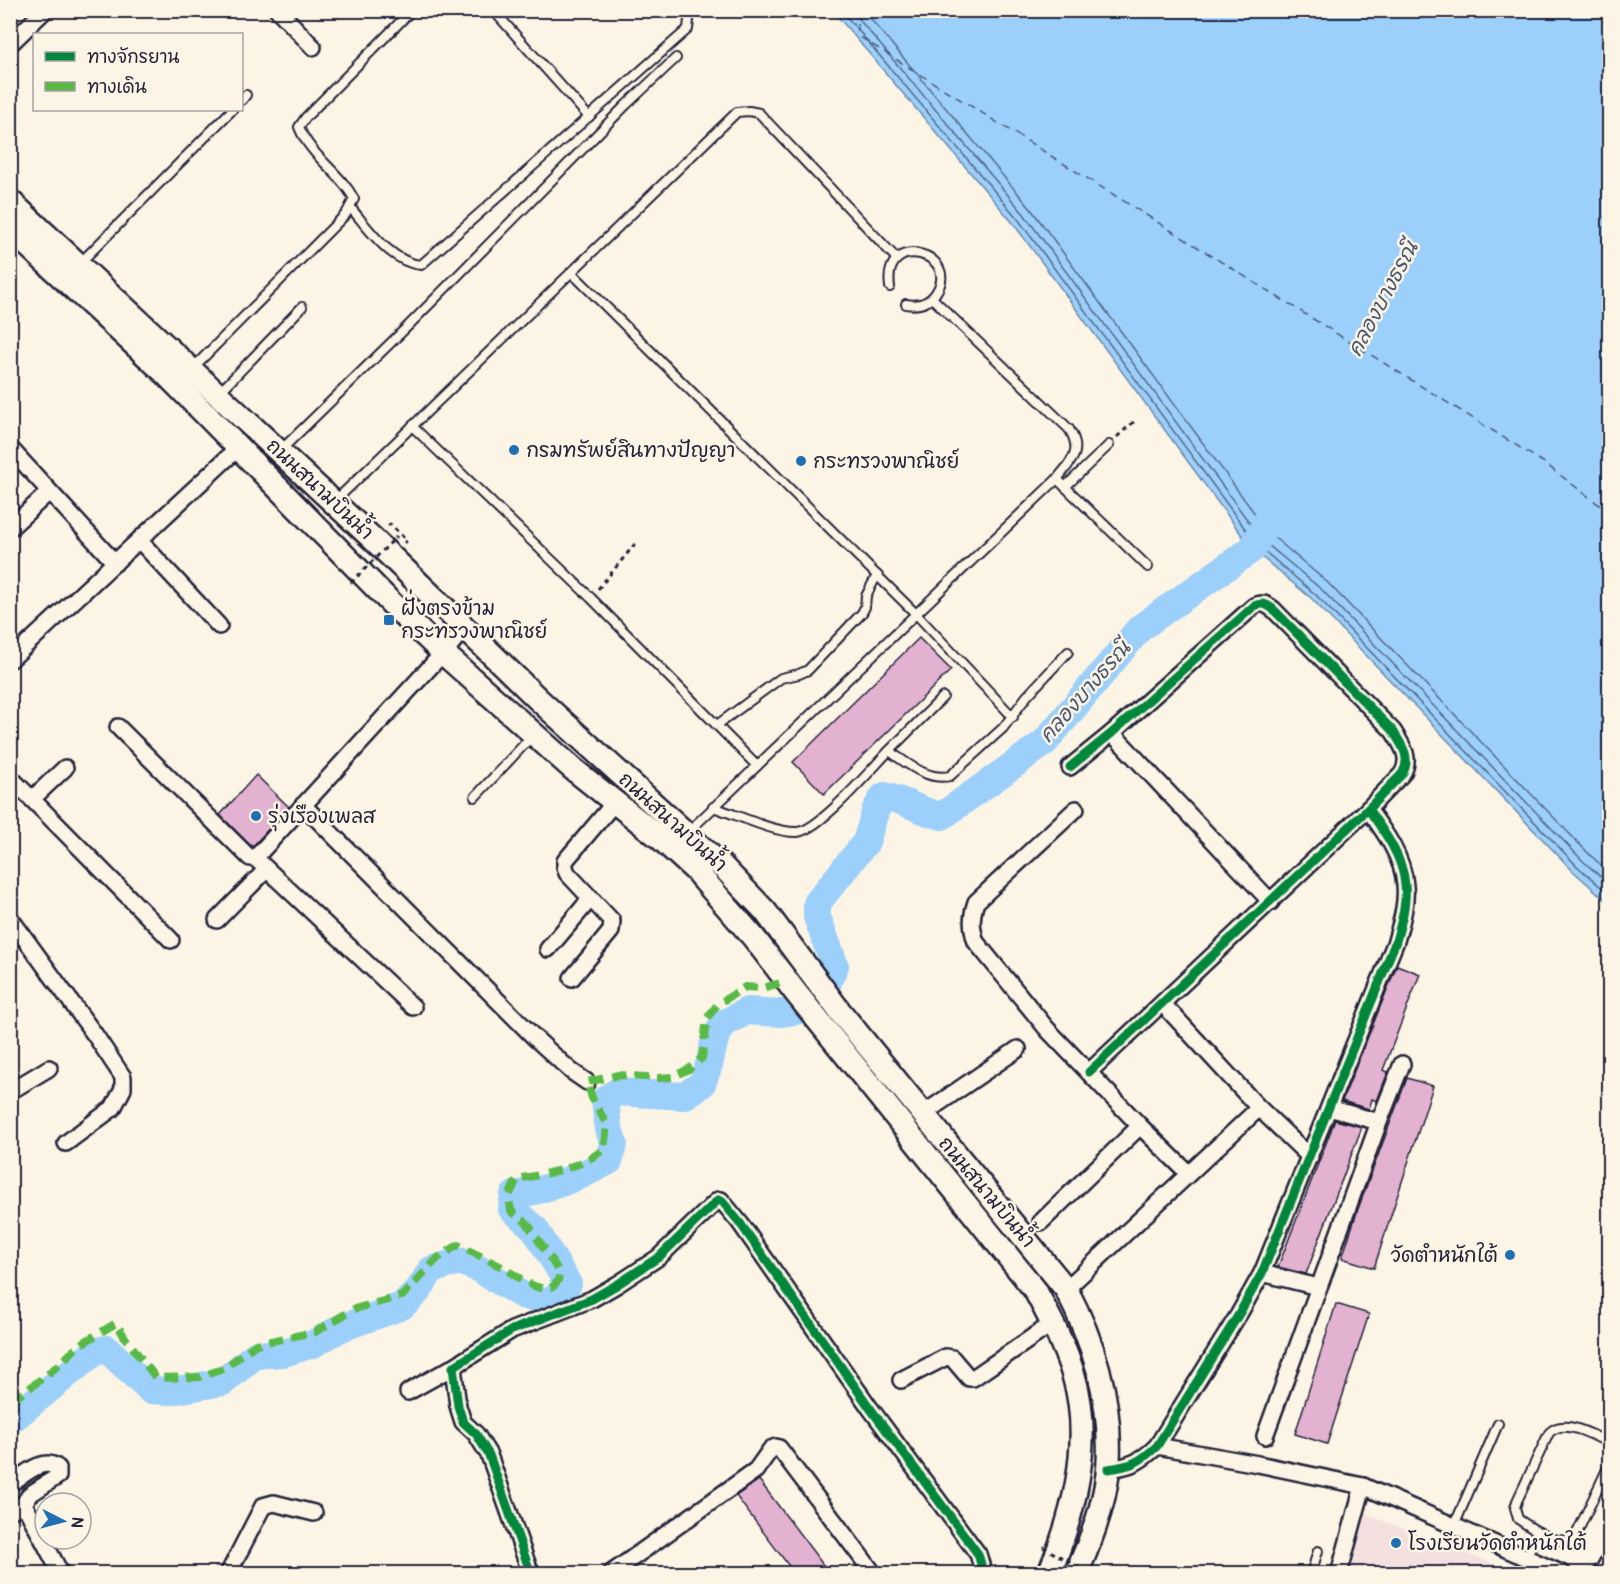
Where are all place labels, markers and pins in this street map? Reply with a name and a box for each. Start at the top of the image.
place label: กรมทรัพย์สินทางปัญญา [526,437,735,463]
marker: กรมทรัพย์สินทางปัญญา [507,443,521,457]
place label: กระทรวงพาณิชย์ [813,448,960,474]
marker: กระทรวงพาณิชย์ [794,454,808,468]
place label: ฝั่งตรงข้าม กระทรวงพาณิชย์ [401,589,548,644]
marker: ฝั่งตรงข้าม กระทรวงพาณิชย์ [382,613,396,627]
place label: รุ่งเรืองเพลส [268,803,377,832]
marker: รุ่งเรืองเพลส [249,809,263,823]
place label: วัดตำหนักใต้ [1391,1242,1498,1268]
marker: วัดตำหนักใต้ [1503,1248,1517,1262]
place label: โรงเรียนวัดตำหนักใต้ [1408,1530,1587,1556]
marker: โรงเรียนวัดตำหนักใต้ [1389,1536,1403,1550]

